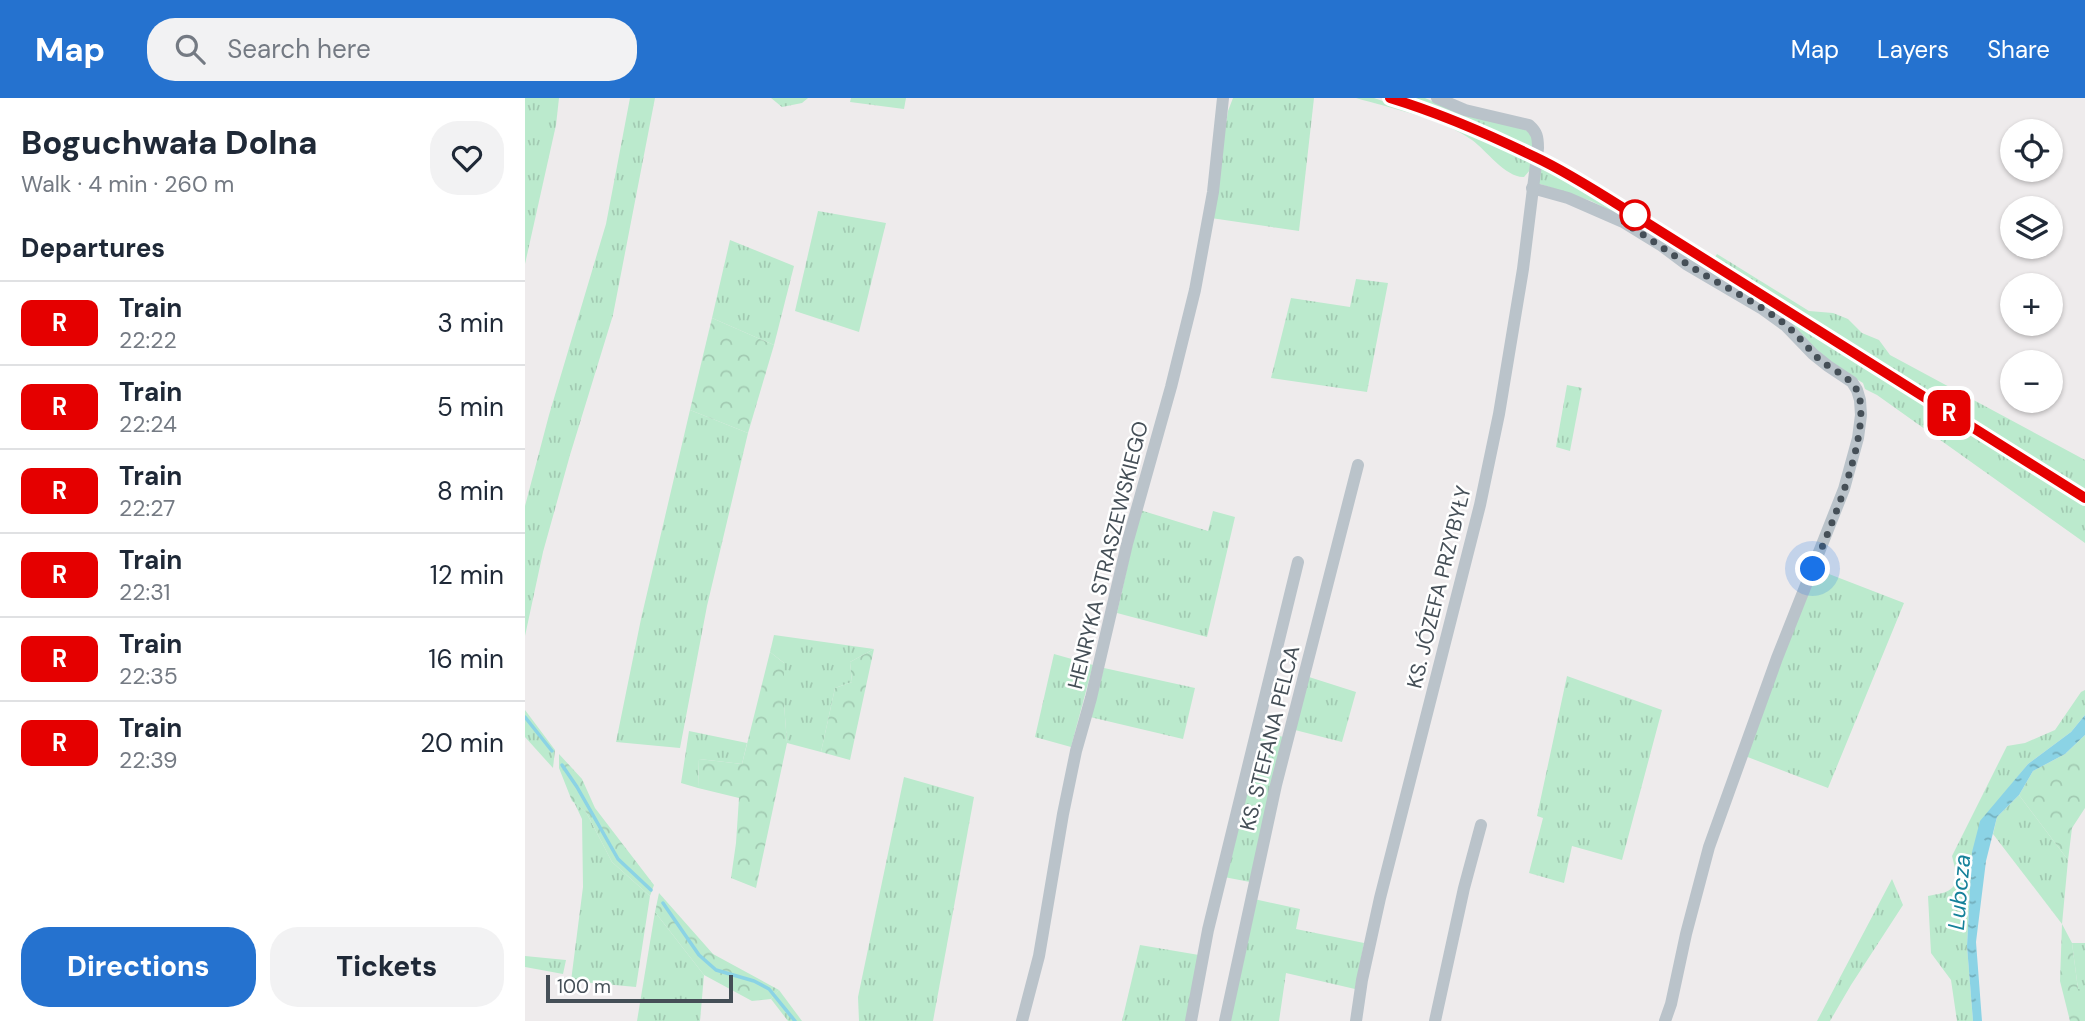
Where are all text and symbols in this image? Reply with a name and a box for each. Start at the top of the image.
search box [147,18,637,81]
text: Map [35,28,105,71]
icon: search [171,30,209,68]
text: Search here [227,32,371,66]
text: Map [1791,34,1839,65]
text: Layers [1877,34,1949,65]
text: Share [1987,34,2050,65]
map controls [2000,119,2063,413]
button: locate [2000,119,2063,182]
text: Boguchwała Dolna [21,121,318,164]
button: heart [430,121,504,195]
text: Walk · 4 min · 260 m [21,169,234,199]
button: layers [2000,196,2063,259]
unlabelled marker [1620,200,1650,230]
text: Departures [21,231,165,265]
button: + [2000,273,2063,336]
text: Train [119,291,182,325]
text: 3 min [437,306,504,340]
text: R [52,307,67,338]
text: 22:22 [119,325,177,355]
button: − [2000,350,2063,413]
text: Train [119,375,182,409]
text: 5 min [437,390,504,424]
line badge: R [1926,390,1972,436]
text: R [52,391,67,422]
text: R [1941,397,1957,428]
text: 22:24 [119,409,177,439]
street label: HENRYKA STRASZEWSKIEGO [1061,418,1155,692]
text: Train [119,459,182,493]
text: 8 min [437,474,504,508]
text: R [52,475,67,506]
street label: KS. JÓZEFA PRZYBYŁY [1400,483,1478,691]
text: 22:27 [119,493,175,523]
text: Train [119,543,182,577]
your location [1795,551,1830,586]
text: 12 min [430,558,504,592]
text: R [52,559,67,590]
text: 22:31 [119,577,171,607]
text: Train [119,627,182,661]
text: 16 min [428,642,504,676]
street label: KS. STEFANA PELCA [1233,642,1307,833]
text: R [52,643,67,674]
text: 22:35 [119,661,178,691]
text: Train [119,711,182,745]
text: 20 min [420,726,504,760]
text: R [52,727,67,758]
text: 22:39 [119,745,178,775]
water label: Lubcza [1941,853,1977,931]
button: Directions [21,927,256,1007]
button: Tickets [270,927,504,1007]
scale bar [546,972,733,1004]
text: 100 m [557,974,611,999]

